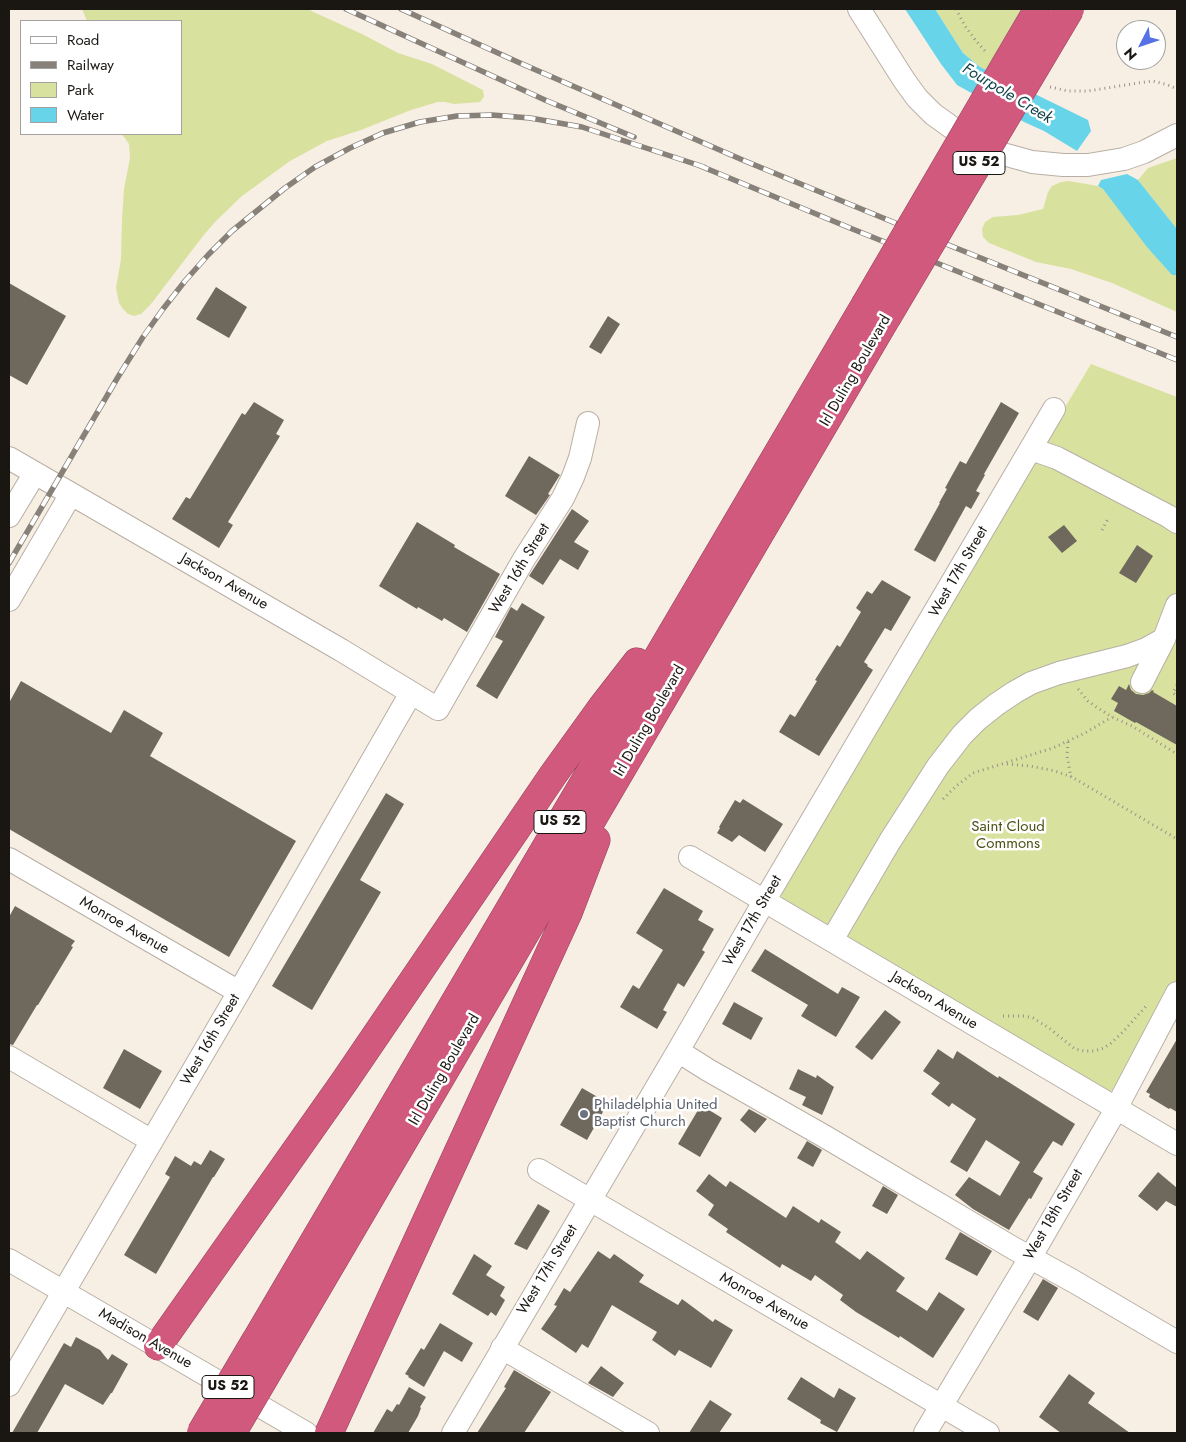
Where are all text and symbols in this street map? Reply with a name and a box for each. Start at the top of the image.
legend [20,20,182,135]
north arrow [1116,20,1166,70]
text: Road [67,29,99,51]
text: N [1119,43,1142,65]
text: Railway [67,54,114,76]
water label: Fourpole Creek [959,60,1055,128]
text: Park [67,79,94,101]
text: Water [67,104,104,126]
road number: US 52 [953,152,1005,174]
street label: Irl Duling Boulevard [817,312,895,430]
street label: West 16th Street [486,520,554,618]
street label: West 17th Street [926,523,992,621]
street label: Jackson Avenue [177,550,271,614]
street label: Irl Duling Boulevard [611,662,689,780]
road number: US 52 [534,810,586,834]
park label: Saint Cloud Commons [971,818,1045,853]
street label: West 17th Street [720,872,786,970]
street label: Monroe Avenue [76,893,172,959]
street label: Jackson Avenue [887,968,981,1034]
street label: West 16th Street [178,991,244,1089]
street label: Irl Duling Boulevard [406,1011,484,1129]
place label: Philadelphia United Baptist Church [594,1096,717,1131]
marker: Philadelphia United Baptist Church [578,1108,590,1120]
street label: West 18th Street [1021,1166,1087,1264]
street label: West 17th Street [514,1222,582,1318]
street label: Monroe Avenue [716,1269,812,1335]
street label: Madison Avenue [95,1305,195,1373]
road number: US 52 [202,1375,254,1398]

